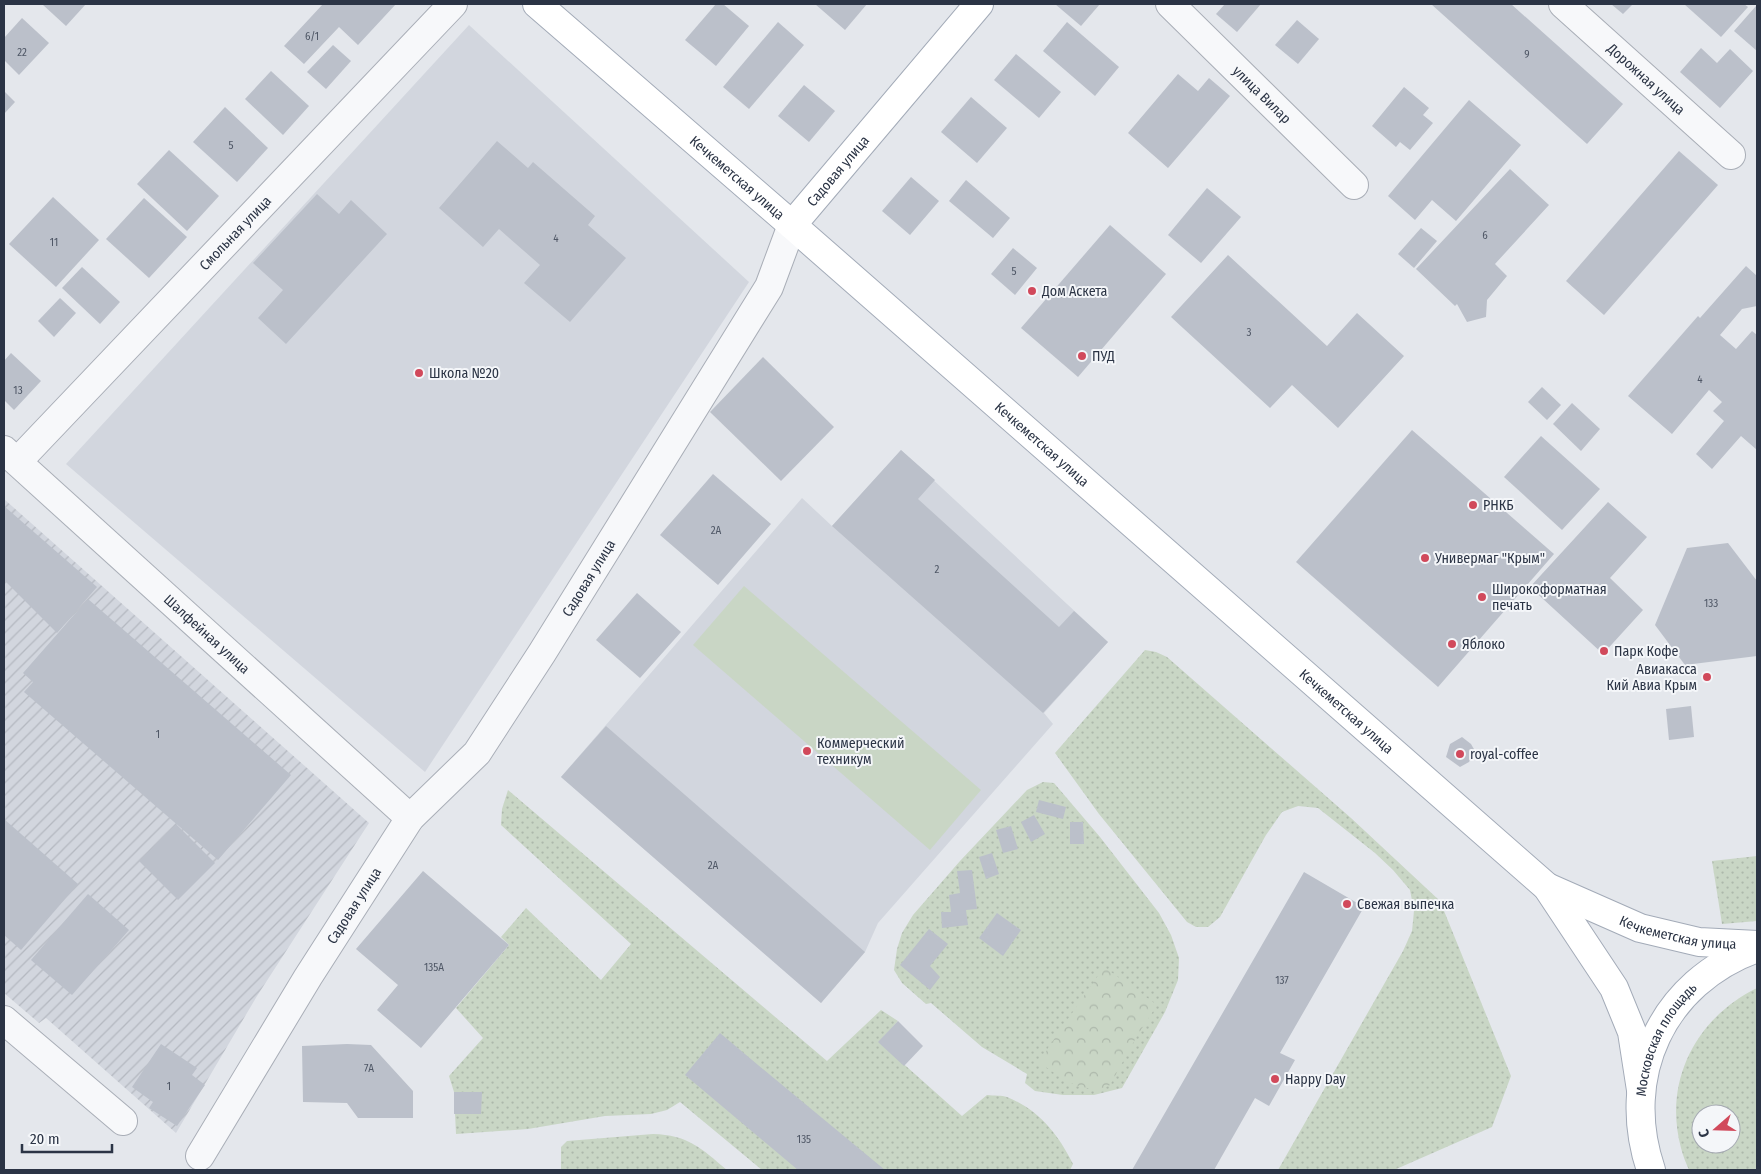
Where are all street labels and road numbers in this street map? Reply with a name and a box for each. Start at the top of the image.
street label: Дорожная улица [1603,39,1689,118]
street label: улица Вилар [1229,62,1295,127]
street label: Кечкеметская улица [687,132,788,223]
street label: Садовая улица [803,132,873,210]
street label: Смольная улица [196,192,275,274]
street label: Кечкеметская улица [991,398,1093,490]
street label: Садовая улица [558,536,619,619]
street label: Шалфейная улица [161,591,254,677]
street label: Кечкеметская улица [1296,665,1397,757]
street label: Садовая улица [323,864,385,947]
street label: Кечкеметская улица [1617,912,1737,952]
street label: Московская площадь [1632,979,1700,1097]

